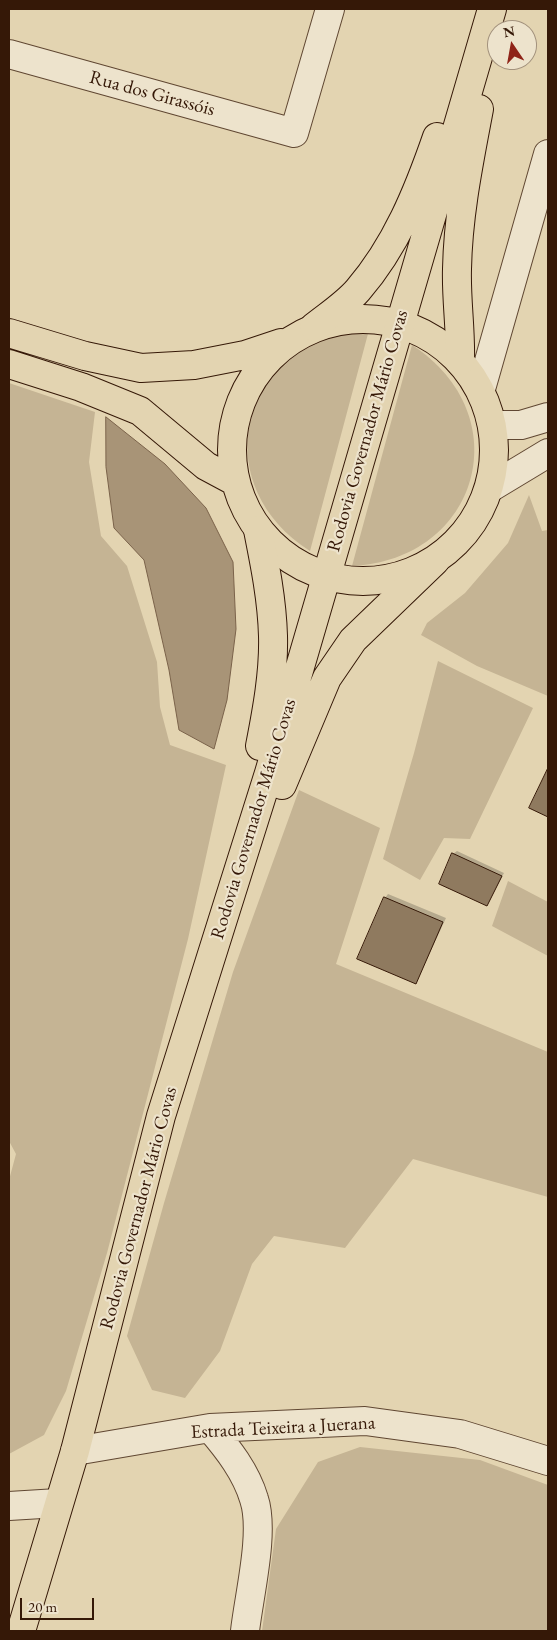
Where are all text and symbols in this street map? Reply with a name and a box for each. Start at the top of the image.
north arrow [487,20,537,70]
text: N [502,21,516,41]
street label: Rua dos Girassóis [87,66,217,122]
street label: Rodovia Governador Mário Covas [323,308,413,554]
street label: Rodovia Governador Mário Covas [207,696,301,942]
street label: Rodovia Governador Mário Covas [96,1084,182,1332]
street label: Estrada Teixeira a Juerana [190,1412,376,1444]
scale bar [22,1588,96,1620]
text: 20 m [28,1597,57,1616]

